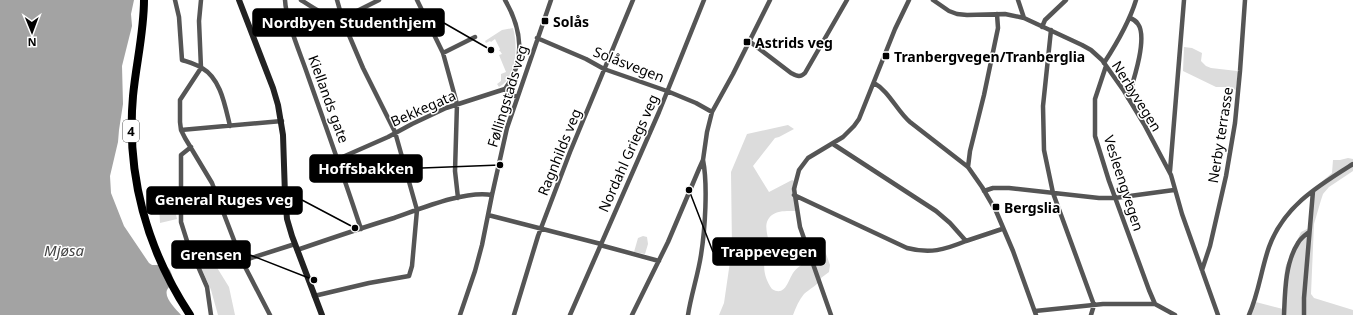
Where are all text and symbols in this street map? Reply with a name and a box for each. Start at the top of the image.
callout: Nordbyen Studenthjem [253,9,444,36]
north arrow [12,12,52,52]
text: Nordbyen Studenthjem [262,12,436,32]
place label: Solås [553,12,589,31]
marker: Solås [540,16,550,26]
place label: Astrids veg [755,33,833,52]
text: N [28,35,37,50]
marker: Astrids veg [742,37,752,47]
street label: Solåsvegen [591,42,667,86]
street label: Føllingstads veg [482,43,532,149]
place label: Tranbergvegen/Tranberglia [894,47,1085,66]
marker: Tranbergvegen/Tranberglia [881,51,891,61]
street label: Kiellands gate [304,52,354,146]
street label: Nerbyvegen [1108,57,1166,135]
street label: Bekkegata [388,85,458,131]
street label: Nerby terrasse [1203,86,1237,184]
street label: Nordahl Griegs veg [593,91,663,215]
street label: Ragnhilds veg [533,106,585,198]
road number: 4 [123,120,139,142]
street label: Vesleengvegen [1100,133,1148,233]
callout: Hoffsbakken [310,155,422,182]
text: Hoffsbakken [318,158,414,178]
callout: General Ruges veg [147,187,302,214]
text: General Ruges veg [155,189,293,209]
place label: Bergslia [1004,198,1060,217]
marker: Bergslia [991,202,1001,212]
callout: Trappevegen [713,238,825,265]
water label: Mjøsa [44,240,84,260]
callout: Grensen [172,241,250,268]
text: Trappevegen [721,241,817,261]
text: Grensen [180,244,242,264]

